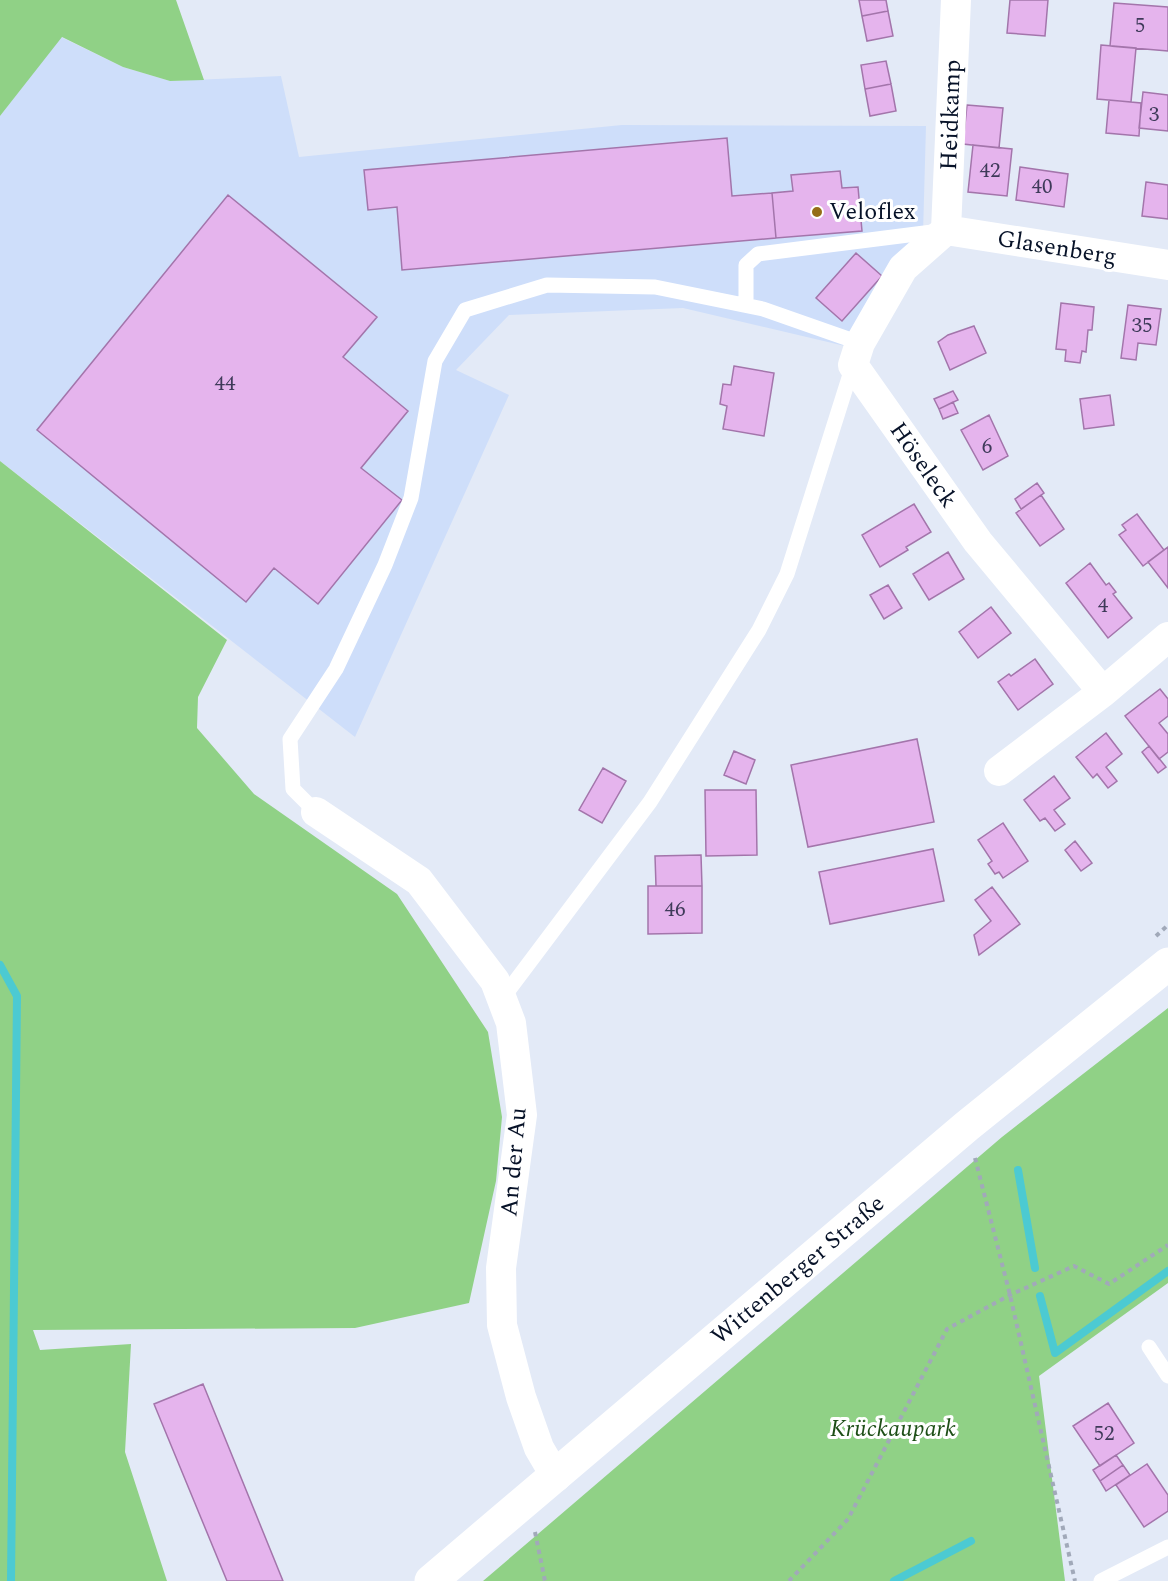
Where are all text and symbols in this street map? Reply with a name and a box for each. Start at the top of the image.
house number: 5 [1135,10,1145,42]
street label: Heidkamp [931,59,971,171]
house number: 3 [1149,99,1160,131]
house number: 42 [980,155,1001,187]
house number: 40 [1032,171,1053,203]
place label: Veloflex [829,194,916,230]
marker: Veloflex [810,205,824,219]
street label: Glasenberg [995,221,1119,275]
house number: 35 [1132,310,1153,342]
house number: 44 [215,368,236,400]
street label: Höseleck [880,415,966,515]
house number: 6 [982,431,992,463]
house number: 4 [1098,590,1109,622]
house number: 46 [665,894,686,926]
street label: An der Au [491,1106,537,1218]
street label: Wittenberger Straße [703,1186,893,1354]
park label: Krückaupark [830,1411,956,1447]
house number: 52 [1094,1418,1115,1450]

